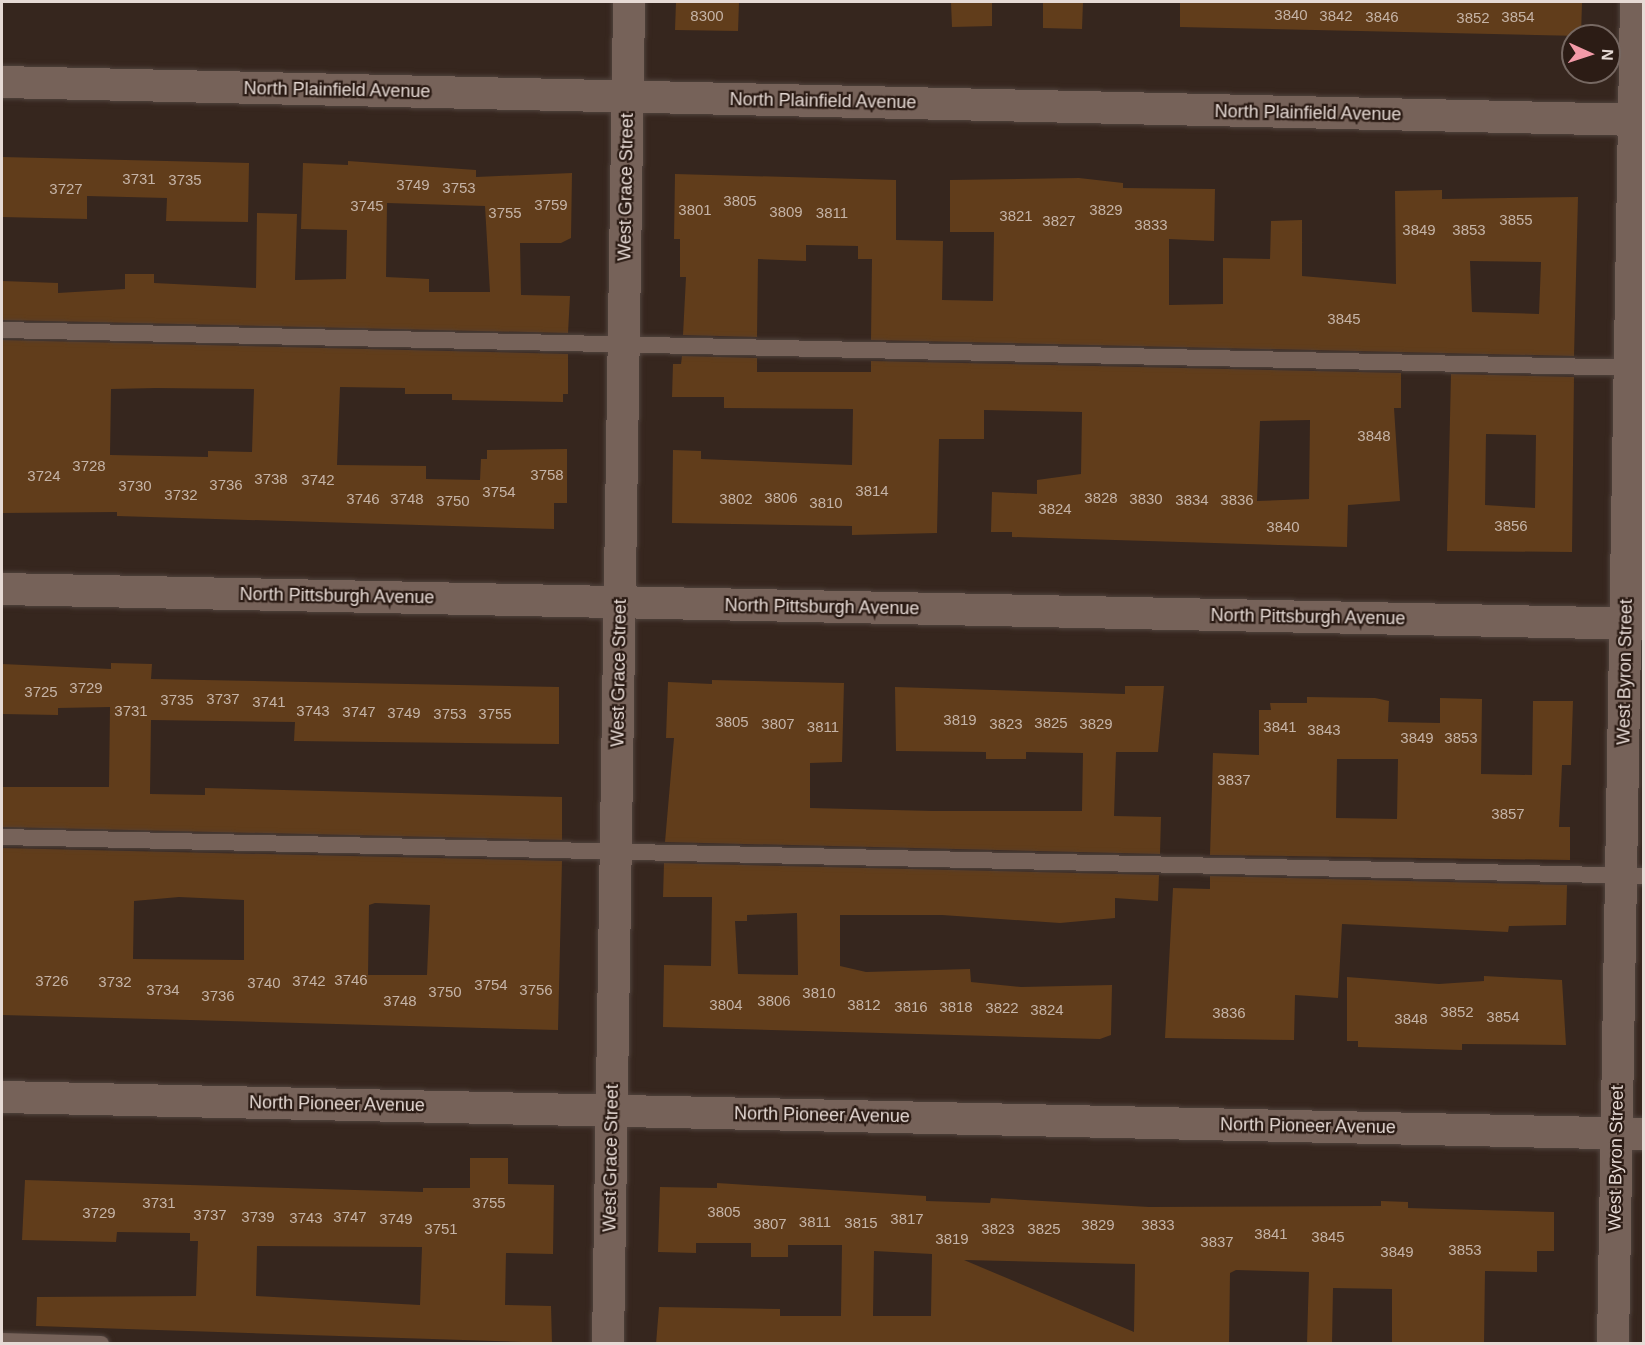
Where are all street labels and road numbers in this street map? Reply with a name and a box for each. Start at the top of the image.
street label: North Plainfield Avenue [243,78,431,102]
street label: North Plainfield Avenue [729,89,917,113]
street label: North Plainfield Avenue [1214,101,1402,125]
street label: West Grace Street [614,113,638,261]
street label: North Pittsburgh Avenue [239,583,435,609]
street label: North Pittsburgh Avenue [724,594,920,620]
street label: West Grace Street [607,599,631,747]
street label: West Byron Street [1613,599,1637,745]
street label: North Pittsburgh Avenue [1210,604,1406,630]
street label: West Grace Street [599,1084,623,1232]
street label: West Byron Street [1604,1085,1628,1231]
street label: North Pioneer Avenue [248,1092,426,1116]
street label: North Pioneer Avenue [733,1103,911,1127]
street label: North Pioneer Avenue [1219,1114,1397,1138]

